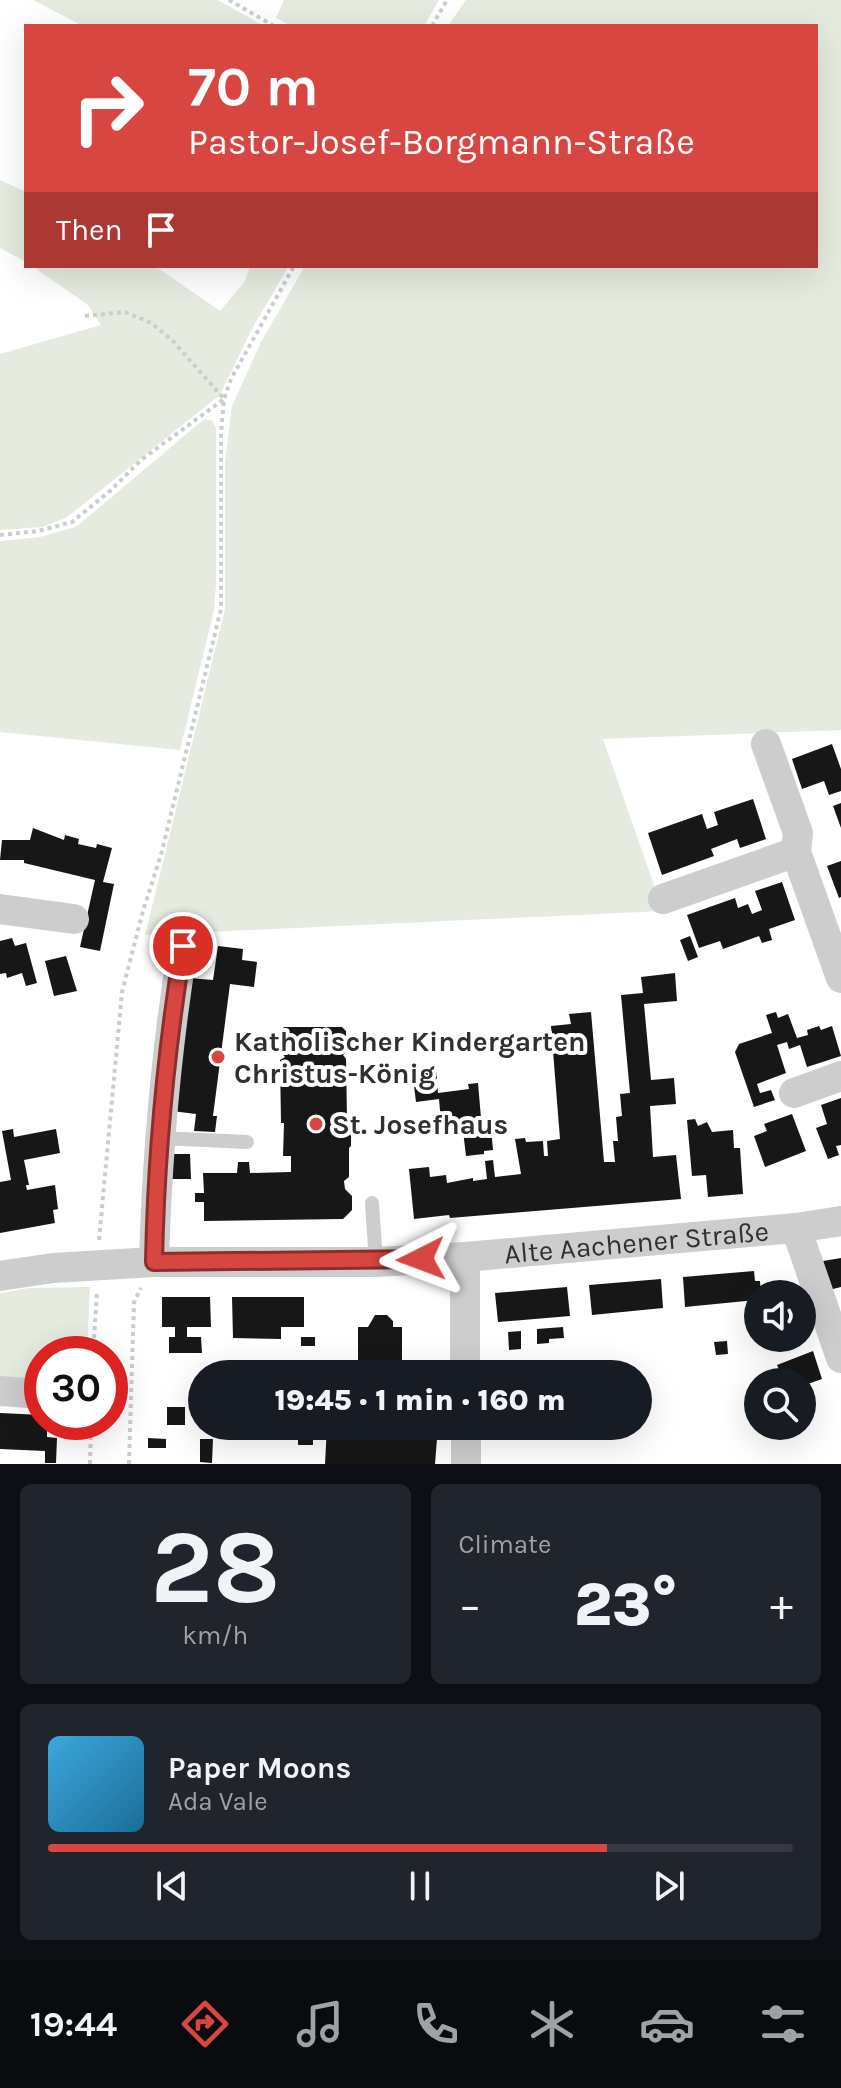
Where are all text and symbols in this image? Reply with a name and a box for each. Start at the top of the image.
text: 70 m [188,54,319,119]
icon: right [56,56,160,160]
text: Pastor-Josef-Borgmann-Straße [188,121,695,163]
icon: arrive [139,208,183,252]
text: Then [56,212,123,248]
pin [149,912,217,980]
icon: arrive [161,924,205,968]
place label: Katholischer Kindergarten Christus-König [234,1025,585,1090]
marker: Katholischer Kindergarten Christus-König [209,1048,227,1066]
place label: St. Josefhaus [332,1108,508,1141]
marker: St. Josefhaus [307,1115,325,1133]
street label: Alte Aachener Straße [503,1214,770,1271]
position arrow [379,1217,463,1301]
map controls [744,1280,816,1440]
button: sound [744,1280,816,1352]
speed limit sign: 30 [24,1336,128,1440]
button: search [744,1368,816,1440]
text: 19:45 · 1 min · 160 m [274,1382,566,1418]
text: 28 [150,1507,280,1628]
text: Climate [459,1529,551,1560]
text: 23° [574,1570,678,1640]
text: − [459,1580,482,1631]
text: + [770,1580,793,1631]
text: km/h [182,1620,248,1651]
text: Paper Moons [168,1750,351,1786]
text: Ada Vale [168,1786,268,1817]
icon: previous [150,1864,194,1908]
icon: pause [398,1864,442,1908]
icon: next [647,1864,691,1908]
icon: directions [177,1996,233,2052]
icon: music [292,1996,348,2052]
icon: phone [408,1996,464,2052]
icon: climate [524,1996,580,2052]
icon: car [639,1996,695,2052]
icon: filters [755,1996,811,2052]
text: 19:44 [30,2003,117,2045]

